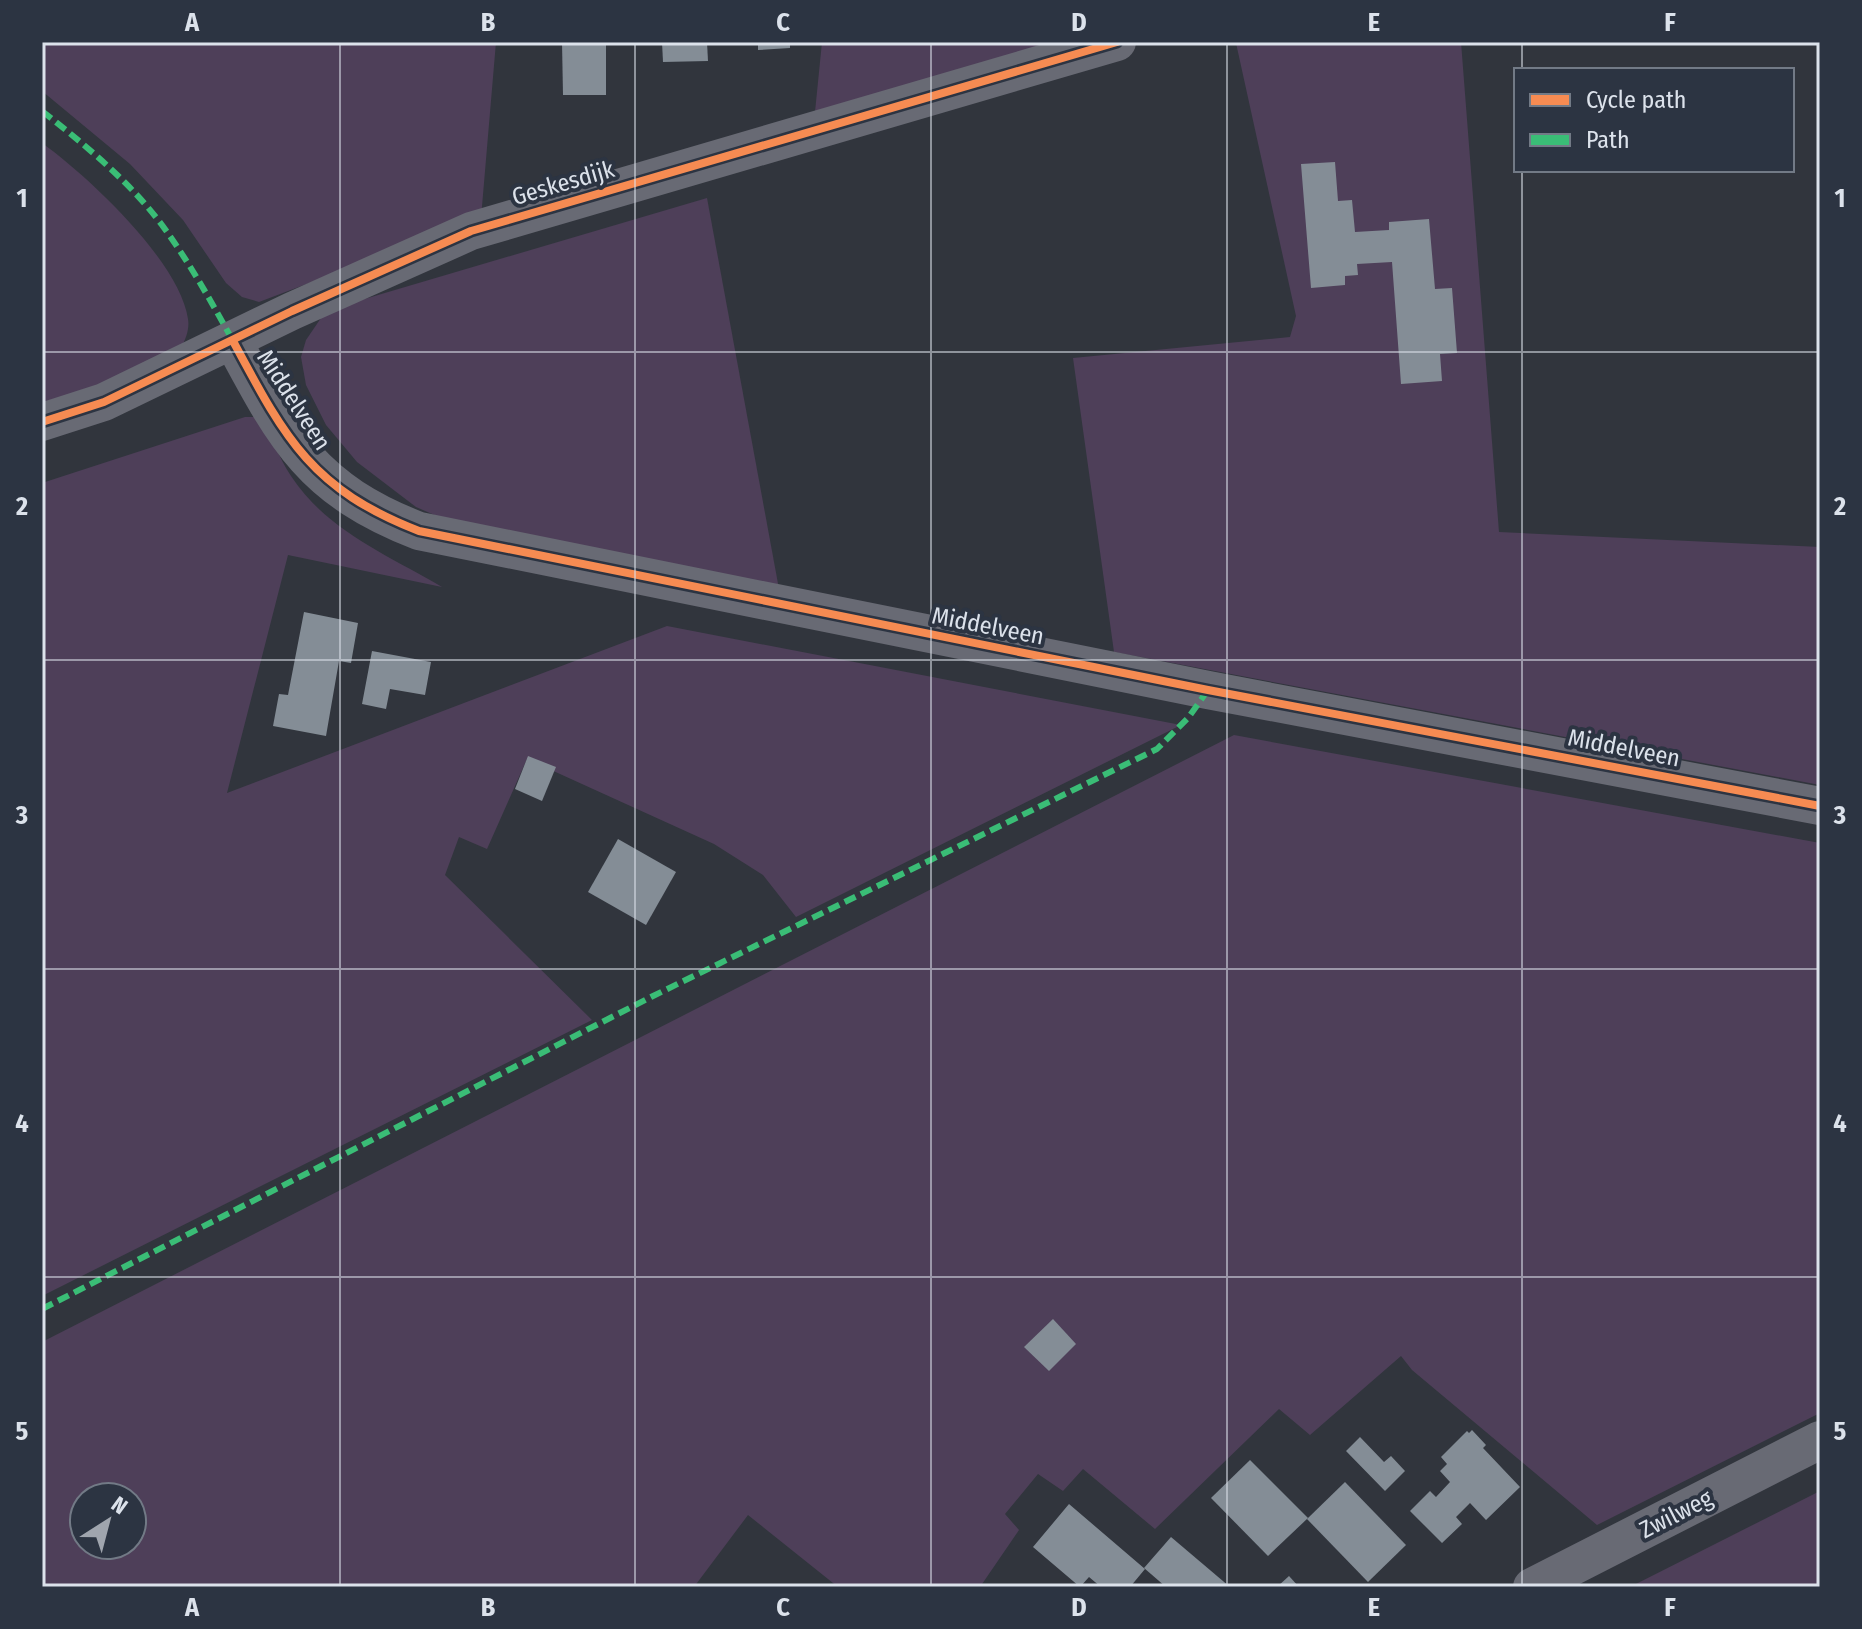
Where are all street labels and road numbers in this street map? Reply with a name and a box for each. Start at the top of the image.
street label: Geskesdijk [509,155,618,211]
street label: Middelveen [251,345,337,455]
street label: Middelveen [929,601,1047,651]
street label: Middelveen [1565,723,1683,773]
street label: Zwilweg [1635,1483,1718,1544]

